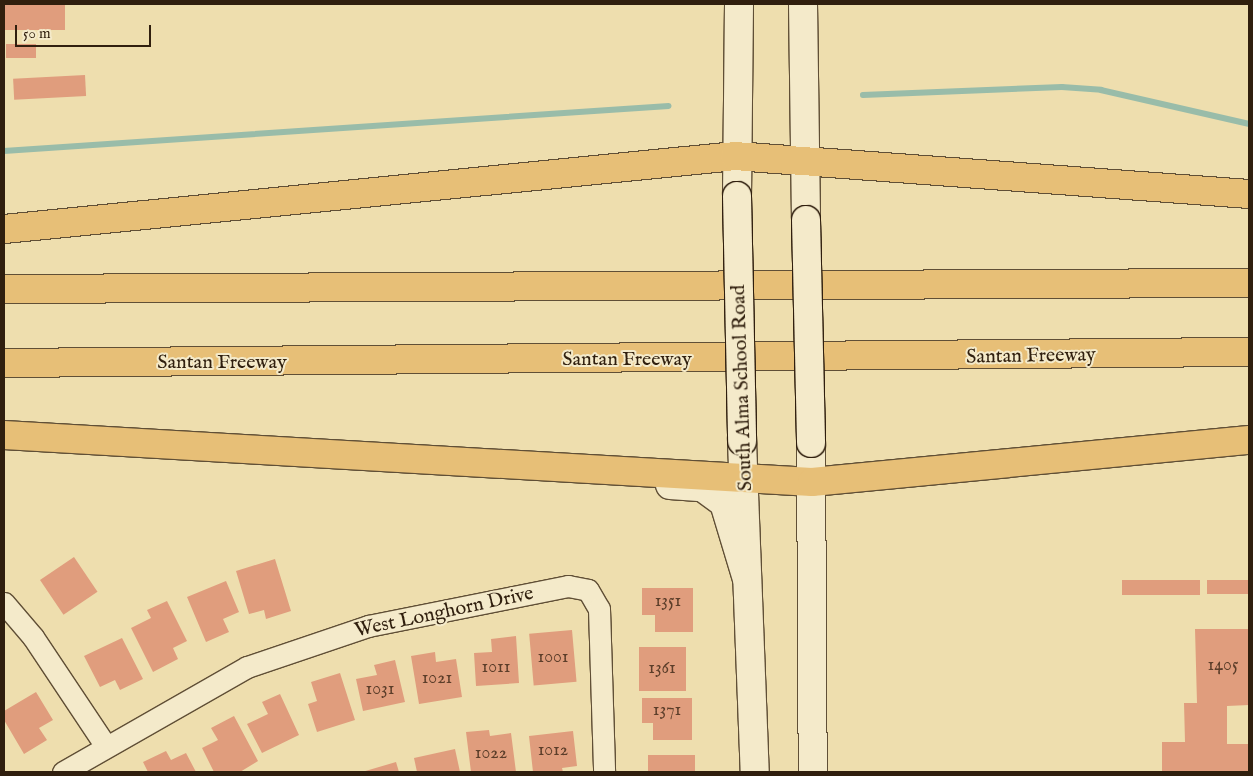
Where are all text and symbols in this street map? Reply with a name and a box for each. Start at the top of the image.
scale bar [18,15,154,47]
text: 50 m [23,24,51,43]
street label: South Alma School Road [726,284,758,492]
street label: Santan Freeway [966,343,1096,369]
street label: Santan Freeway [562,347,692,371]
street label: Santan Freeway [157,350,287,374]
street label: West Longhorn Drive [352,581,536,643]
house number: 1351 [655,591,681,613]
house number: 1001 [538,647,568,669]
house number: 1405 [1208,655,1238,677]
house number: 1011 [482,657,510,679]
house number: 1361 [648,658,676,680]
house number: 1021 [422,668,452,690]
house number: 1031 [366,679,394,701]
house number: 1371 [653,700,681,722]
house number: 1012 [538,740,568,762]
house number: 1022 [475,743,507,765]

